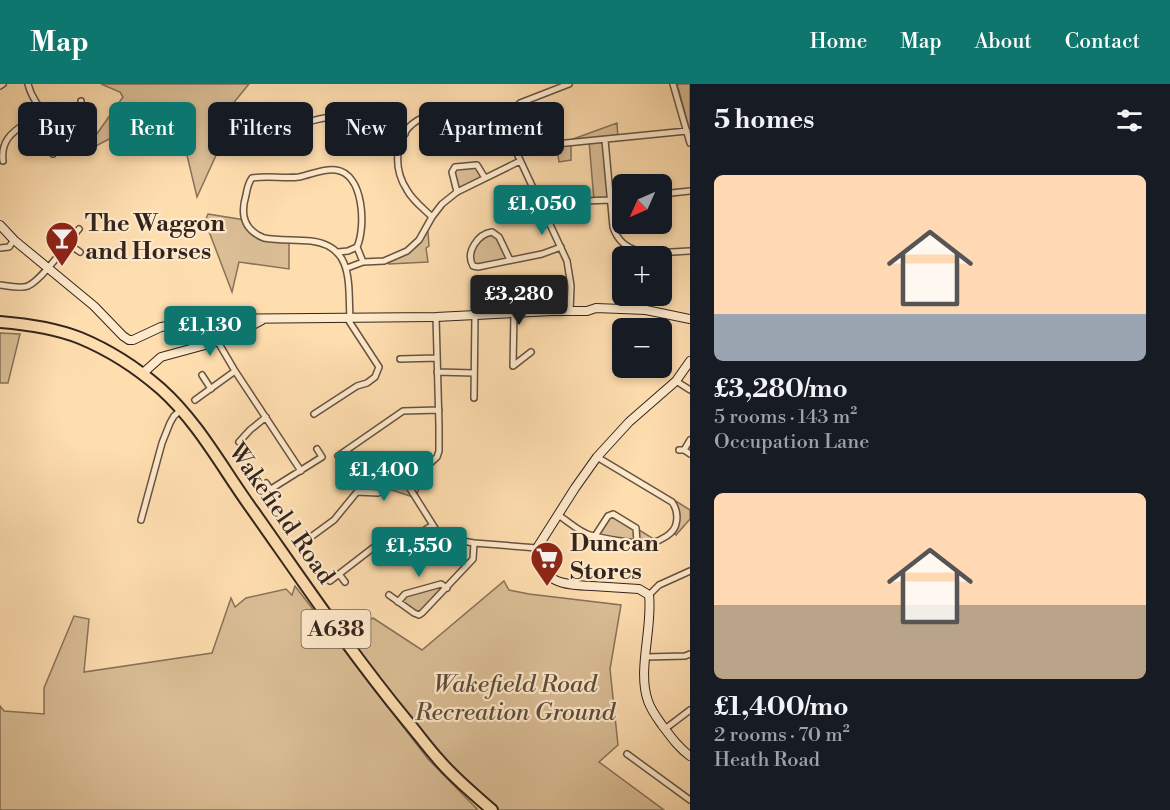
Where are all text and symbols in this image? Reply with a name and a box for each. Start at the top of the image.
text: Map [30,25,89,60]
text: Home [810,29,867,55]
text: Map [900,29,942,55]
text: About [975,29,1032,55]
text: Contact [1065,29,1140,55]
chip: Buy [18,102,97,156]
chip: Rent [109,102,196,156]
chip: Filters [208,102,313,156]
chip: New [325,102,407,156]
chip: Apartment [419,102,564,156]
text: 5 homes [714,104,814,136]
icon: filters [1113,104,1146,137]
north arrow [612,174,672,234]
map controls [612,174,672,378]
pin: £1,050 [493,185,591,236]
text: £1,050 [508,192,576,217]
place label: The Waggon and Horses [85,209,225,267]
icon: home [876,214,984,322]
bar icon: The Waggon and Horses [44,220,80,267]
button: + [612,246,672,306]
pin: £3,280 [470,275,568,326]
text: £3,280 [484,282,554,307]
pin: £1,130 [161,306,259,357]
text: £1,130 [178,313,242,338]
button: − [612,318,672,378]
text: £3,280/mo [714,373,848,405]
text: 5 rooms · 143 m² [714,405,857,430]
text: Occupation Lane [714,430,869,455]
street label: Wakefield Road [221,437,341,590]
pin: £1,400 [335,451,433,502]
text: £1,400 [349,458,419,483]
pin: £1,550 [370,527,468,578]
place label: Duncan Stores [570,529,659,587]
icon: home [876,532,984,640]
text: £1,550 [386,534,452,559]
supermarket icon: Duncan Stores [529,540,565,587]
road number: A638 [302,610,370,648]
park label: Wakefield Road Recreation Ground [414,670,617,728]
text: £1,400/mo [714,691,848,723]
text: 2 rooms · 70 m² [714,723,850,748]
text: Heath Road [714,748,820,773]

